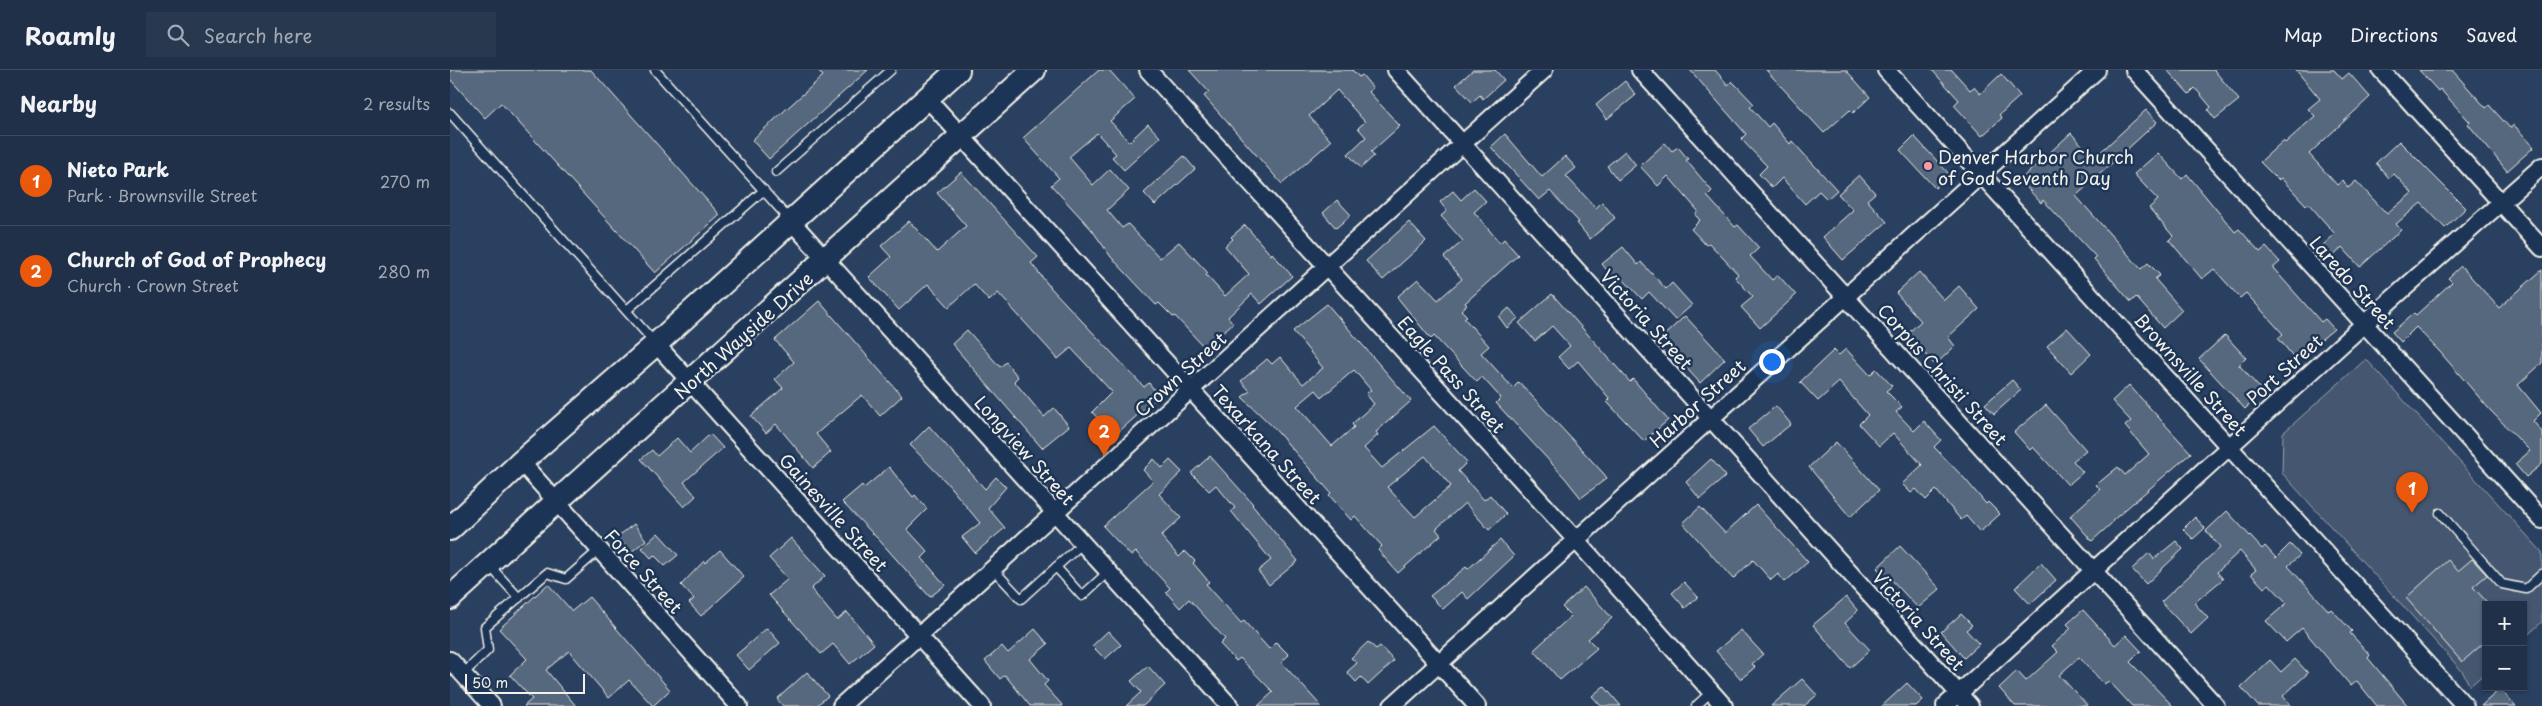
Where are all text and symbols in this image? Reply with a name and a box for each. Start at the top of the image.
search box [146,12,496,57]
text: Roamly [25,17,116,53]
icon: search [164,21,192,49]
text: Search here [204,21,312,49]
text: Map [2284,21,2322,48]
text: Directions [2350,21,2438,48]
text: Saved [2466,21,2517,48]
text: Nearby [20,87,97,119]
text: 2 results [363,91,430,115]
place label: Denver Harbor Church of God Seventh Day [1938,143,2134,191]
text: Nieto Park [67,155,169,183]
marker: Denver Harbor Church of God Seventh Day [1922,160,1934,172]
text: 1 [32,169,40,193]
text: 270 m [380,169,430,193]
text: Park · Brownsville Street [67,183,257,207]
street label: Laredo Street [2304,229,2402,335]
text: Church of God of Prophecy [67,245,326,273]
text: 2 [30,259,42,283]
text: 280 m [378,259,430,283]
street label: Victoria Street [1594,263,1700,375]
street label: North Wayside Drive [667,265,819,405]
text: Church · Crown Street [67,273,239,297]
street label: Corpus Christi Street [1872,297,2014,451]
street label: Brownsville Street [2128,306,2254,442]
street label: Eagle Pass Street [1392,309,1512,439]
street label: Crown Street [1128,325,1232,423]
street label: Port Street [2240,327,2328,411]
your location [1759,349,1785,375]
street label: Harbor Street [1643,352,1751,454]
street label: Texarkana Street [1206,378,1328,510]
street label: Longview Street [968,389,1082,511]
pin: 2 [1088,415,1120,456]
street label: Gainesville Street [773,447,895,577]
pin: 1 [2396,472,2428,513]
street label: Force Street [599,523,689,619]
street label: Victoria Street [1866,564,1972,676]
map controls [2482,601,2527,691]
button: + [2482,601,2527,646]
button: − [2482,646,2527,691]
scale bar [465,671,585,694]
text: 50 m [472,672,508,693]

